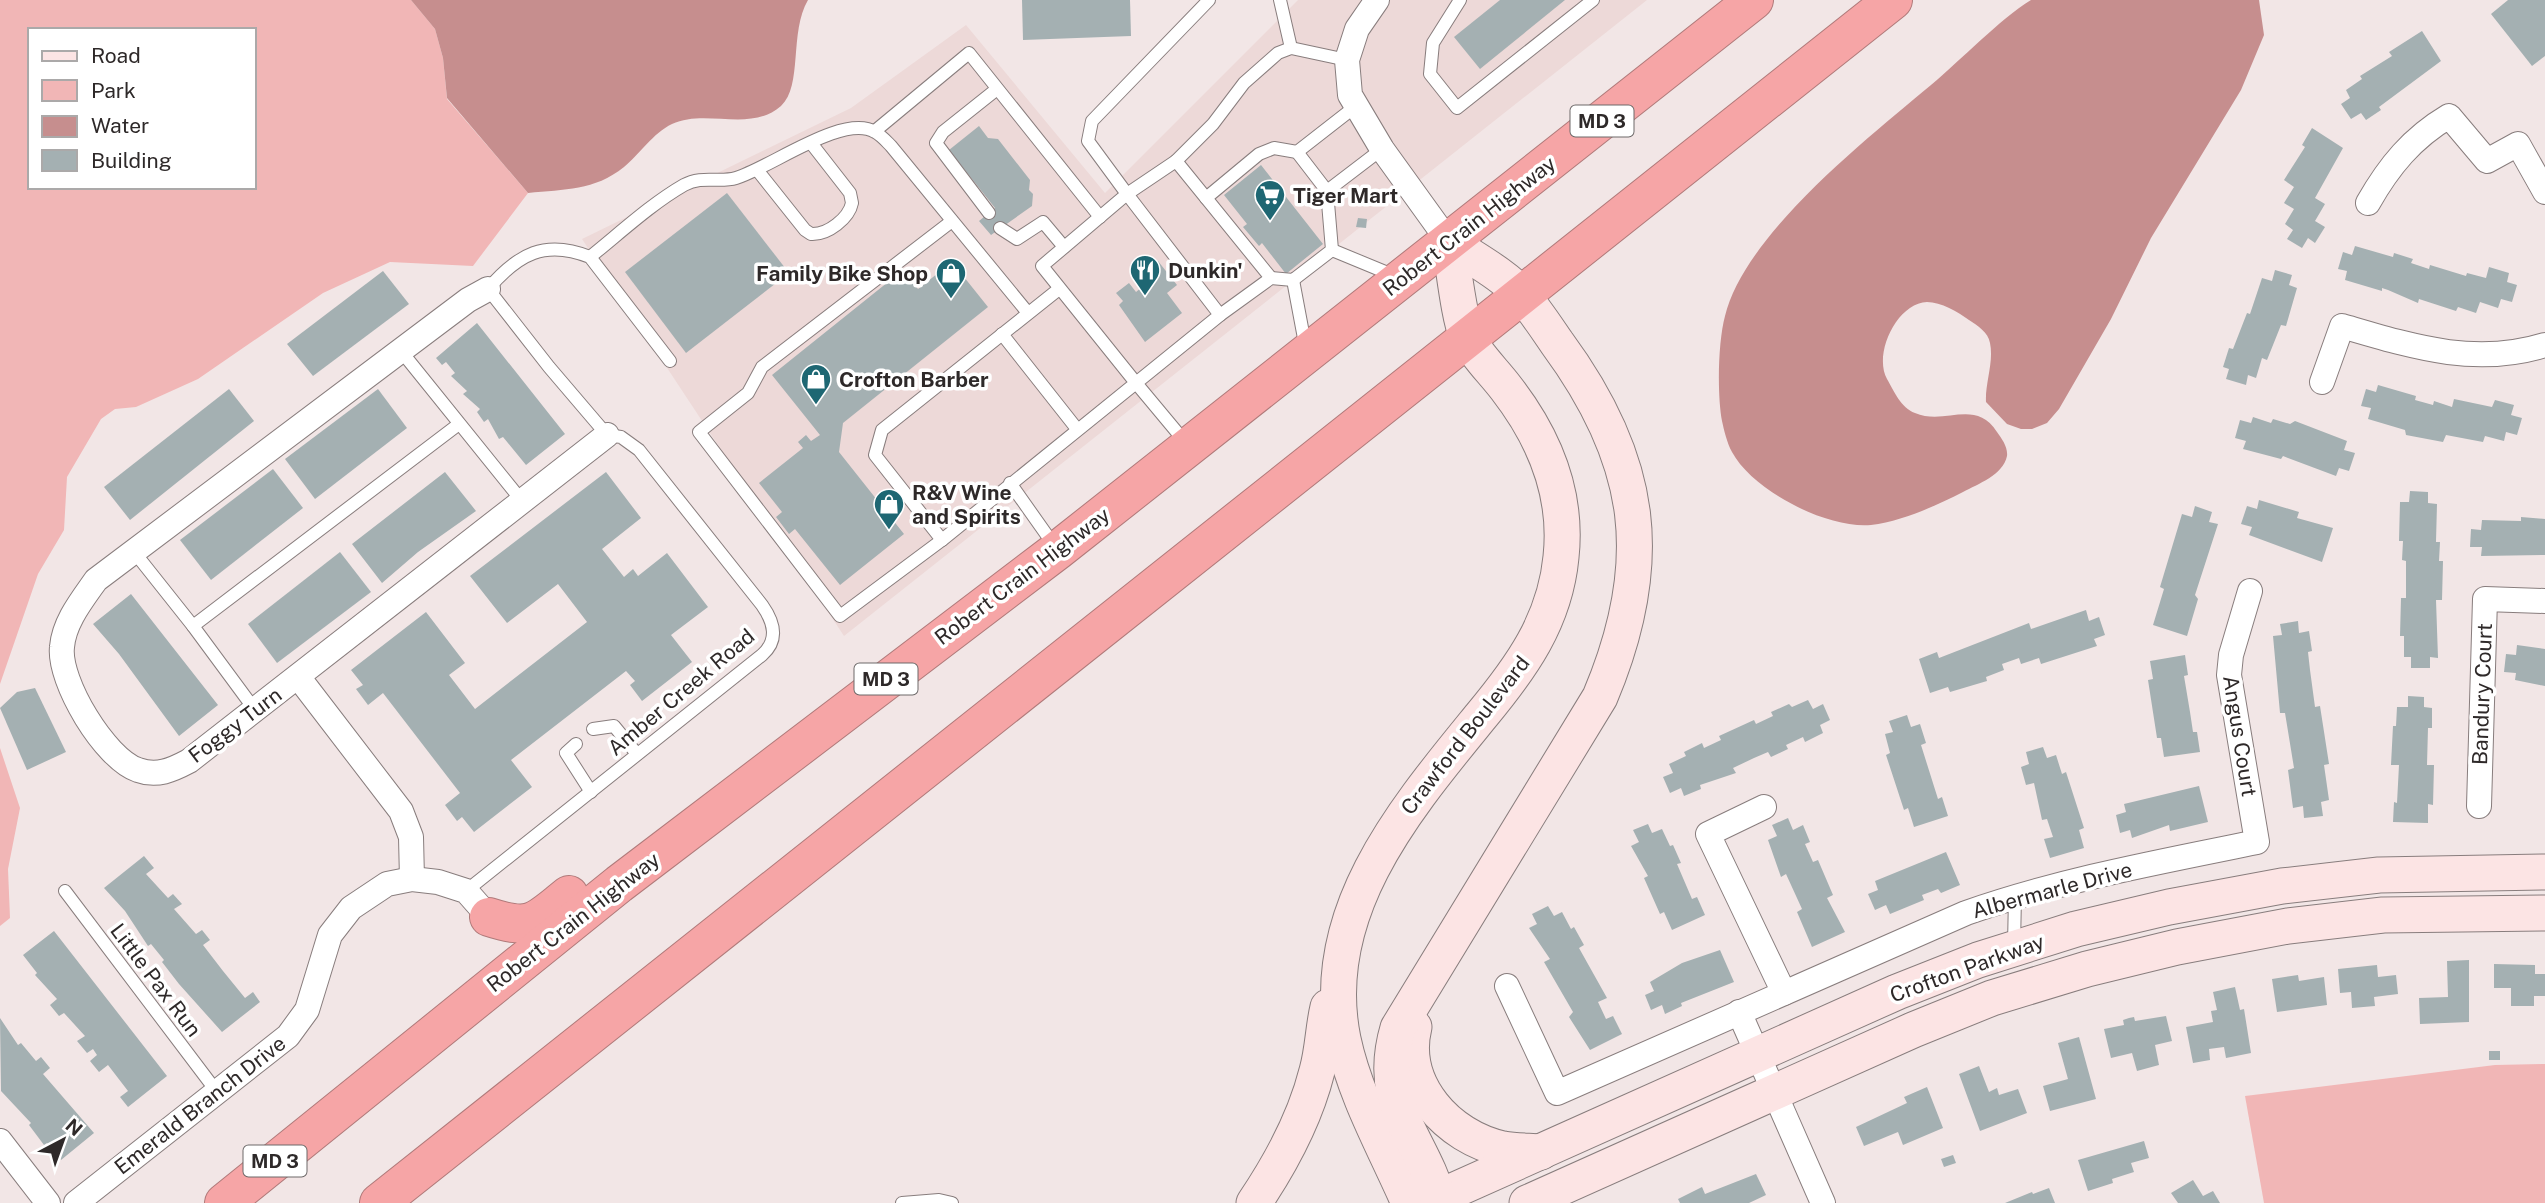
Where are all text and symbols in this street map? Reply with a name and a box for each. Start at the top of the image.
legend [28,28,256,189]
text: Road [91,43,141,68]
text: Park [91,78,136,103]
road number: MD 3 [1570,105,1634,136]
text: Water [91,113,149,138]
text: Building [91,148,172,173]
street label: Robert Crain Highway [1378,151,1560,301]
supermarket icon: Tiger Mart [1253,178,1287,222]
place label: Tiger Mart [1293,183,1398,208]
restaurant icon: Dunkin' [1128,253,1162,297]
shop icon: Family Bike Shop [934,256,968,300]
place label: Dunkin' [1168,258,1243,283]
place label: Family Bike Shop [756,261,928,286]
shop icon: Crofton Barber [799,362,833,406]
place label: Crofton Barber [839,367,989,392]
place label: R&V Wine and Spirits [912,480,1021,529]
shop icon: R&V Wine and Spirits [872,487,906,531]
street label: Robert Crain Highway [930,502,1114,650]
street label: Amber Creek Road [603,623,759,761]
street label: Bandury Court [2467,623,2497,765]
street label: Crawford Boulevard [1395,651,1535,819]
road number: MD 3 [854,664,917,694]
street label: Angus Court [2218,674,2262,798]
street label: Foggy Turn [184,682,286,768]
street label: Robert Crain Highway [482,847,664,997]
street label: Albermarle Drive [1969,857,2135,923]
street label: Little Pax Run [105,918,207,1042]
street label: Crofton Parkway [1886,928,2048,1008]
street label: Emerald Branch Drive [110,1030,290,1180]
north arrow [28,1105,98,1175]
text: N [61,1114,87,1140]
road number: MD 3 [244,1146,306,1176]

